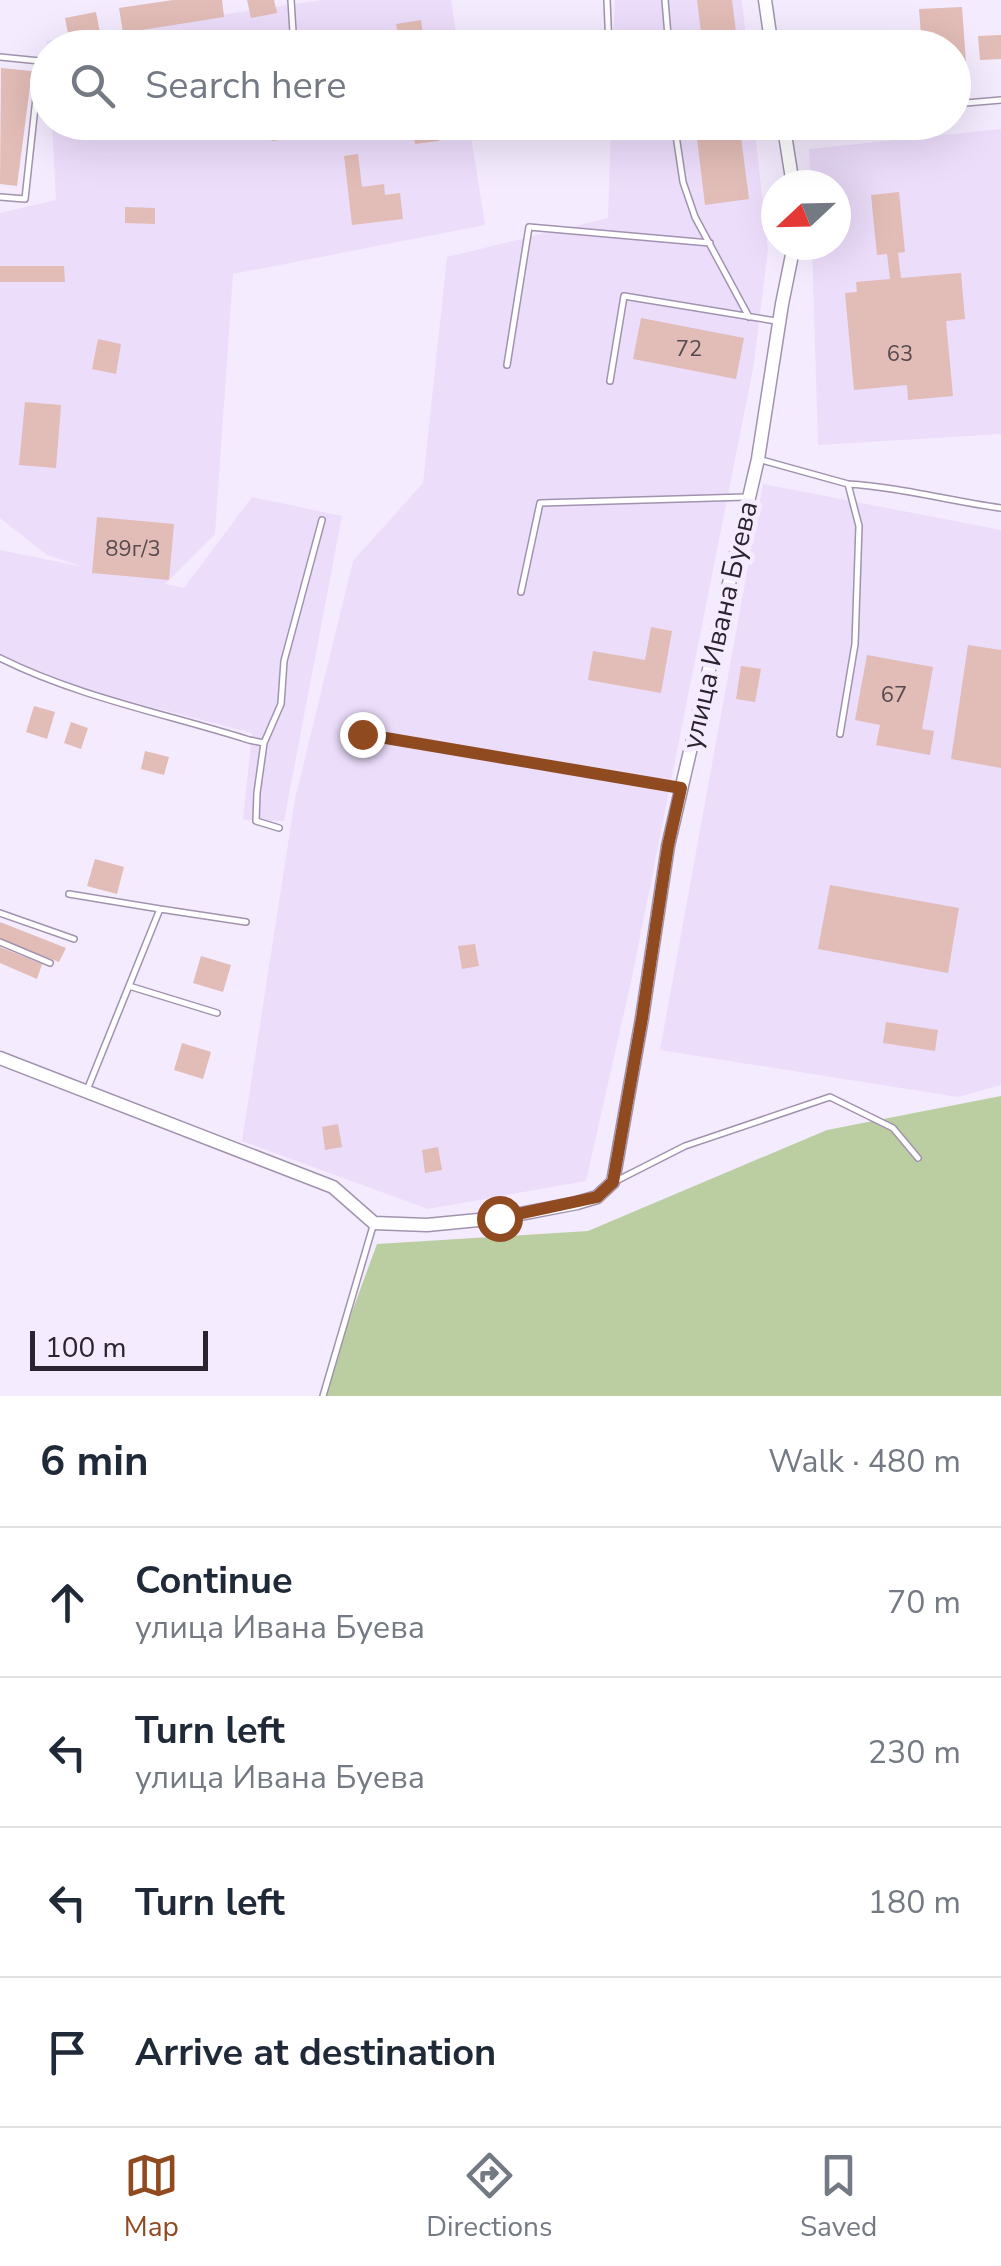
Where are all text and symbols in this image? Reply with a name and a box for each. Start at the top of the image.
search box [30,30,971,140]
icon: search [65,58,120,113]
text: Search here [145,60,346,111]
north arrow [761,170,851,260]
house number: 72 [676,334,702,364]
house number: 63 [887,339,913,369]
street label: улица Ивана Буева [673,497,767,753]
house number: 89г/3 [105,534,161,564]
house number: 67 [881,680,907,710]
route end [340,712,386,758]
route start [477,1196,523,1242]
scale bar [30,1326,208,1370]
text: 100 m [45,1329,127,1367]
text: 6 min [40,1433,149,1490]
text: Walk · 480 m [768,1440,961,1483]
text: Continue [135,1555,293,1606]
icon: ahead [40,1575,95,1630]
text: 70 m [887,1581,961,1624]
text: улица Ивана Буева [135,1606,425,1649]
text: Turn left [135,1705,285,1756]
icon: left [40,1725,95,1780]
text: 230 m [868,1731,961,1774]
text: улица Ивана Буева [135,1756,425,1799]
icon: left [40,1875,95,1930]
text: Turn left [135,1877,285,1928]
text: 180 m [868,1881,961,1924]
icon: arrive [40,2025,95,2080]
text: Arrive at destination [135,2027,496,2078]
tab: Map [124,2148,179,2246]
tab: Directions [426,2148,552,2246]
tab: Saved [800,2148,877,2246]

